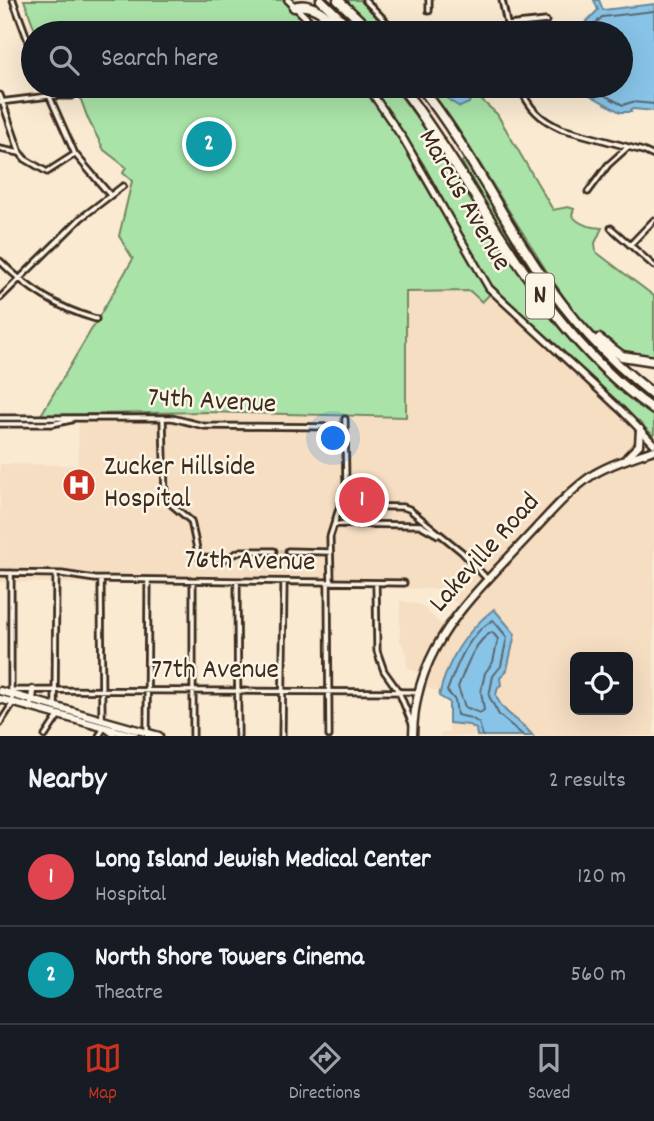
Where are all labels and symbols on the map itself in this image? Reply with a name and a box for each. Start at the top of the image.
pin: 2 [186,118,232,170]
street label: Marcus Avenue [406,123,520,279]
road number: N [526,274,554,318]
street label: 74th Avenue [147,380,277,426]
your location [316,421,350,455]
place label: Zucker Hillside Hospital [104,449,255,521]
hospital icon: Zucker Hillside Hospital [60,466,98,504]
pin: 1 [339,474,385,526]
street label: Lakeville Road [421,485,551,623]
street label: 76th Avenue [184,542,316,584]
street label: 77th Avenue [151,652,279,692]

